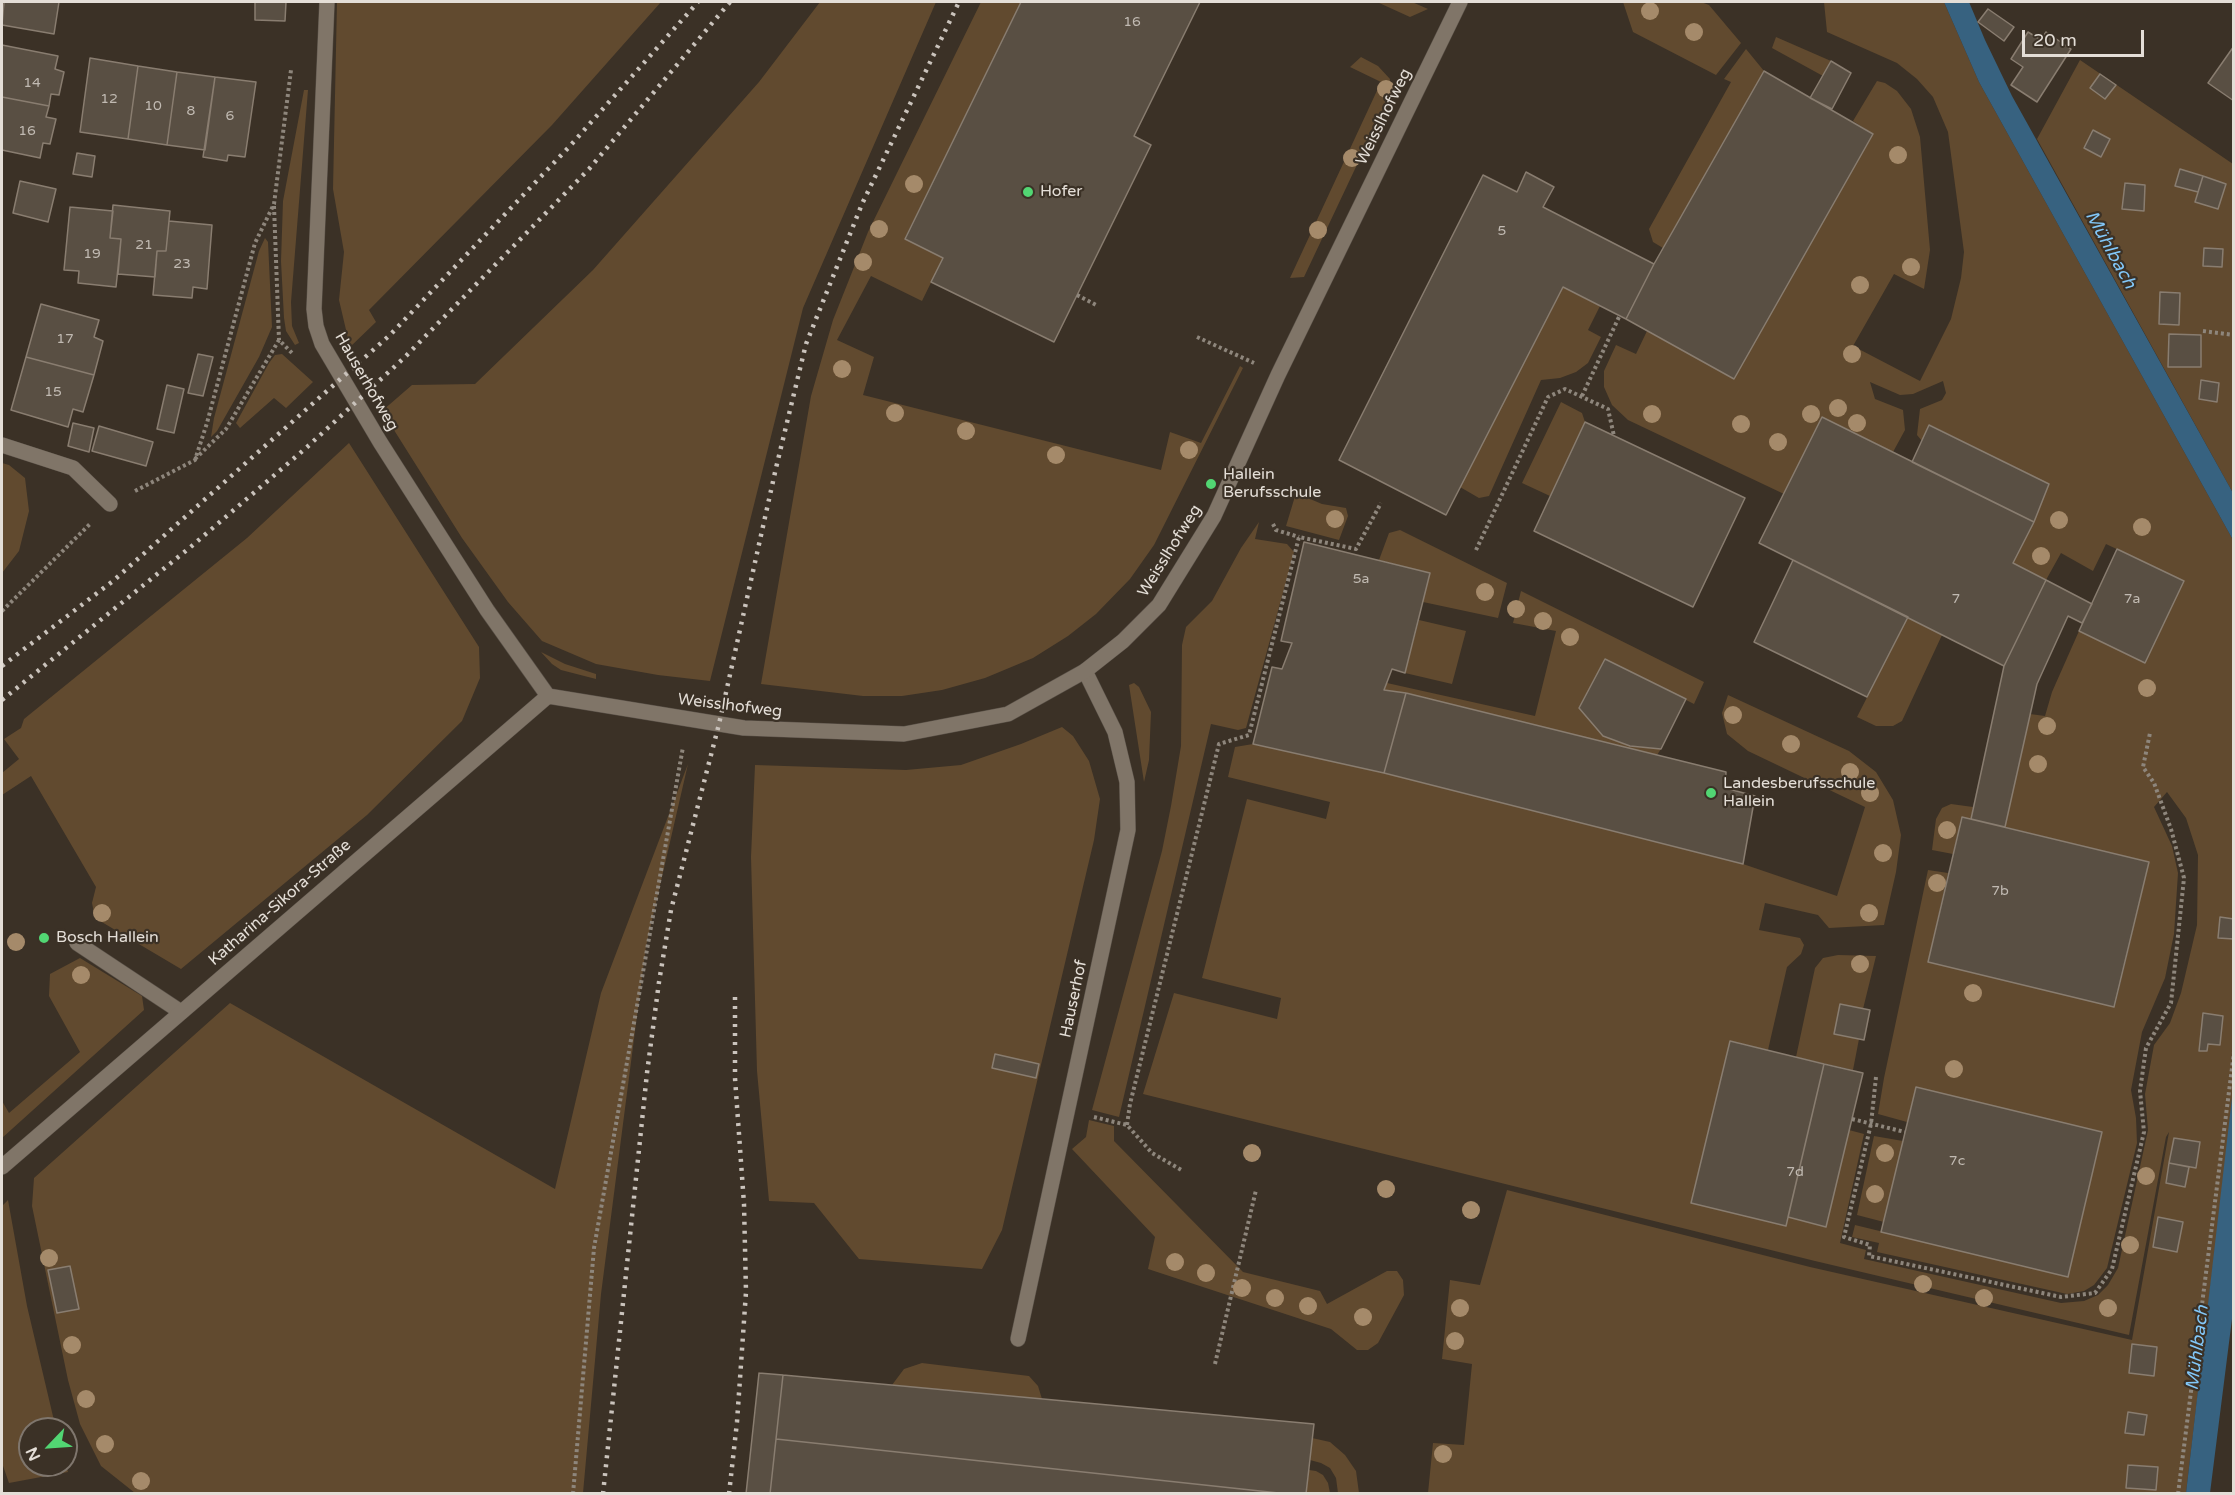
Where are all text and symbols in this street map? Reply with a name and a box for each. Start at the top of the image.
house number: 16 [1123,14,1141,30]
scale bar [2025,18,2146,56]
text: 20 m [2033,29,2077,51]
street label: Weisslhofweg [1352,66,1416,168]
house number: 14 [23,75,41,91]
house number: 12 [100,91,118,107]
house number: 10 [144,98,162,114]
house number: 8 [187,103,195,119]
house number: 6 [226,108,234,124]
house number: 16 [18,123,36,139]
place label: Hofer [1040,182,1082,202]
marker: Hofer [1021,185,1035,199]
water label: Mühlbach [2080,207,2140,293]
house number: 5 [1498,223,1506,239]
house number: 21 [135,237,153,253]
house number: 19 [83,246,101,262]
house number: 23 [173,256,191,272]
street label: Hauserhofweg [330,329,402,435]
house number: 17 [56,331,74,347]
house number: 15 [44,384,62,400]
place label: Hallein Berufsschule [1223,465,1321,503]
marker: Hallein Berufsschule [1204,477,1218,491]
street label: Weisslhofweg [1134,501,1206,601]
house number: 5a [1353,571,1369,587]
house number: 7 [1952,591,1960,607]
house number: 7a [2124,591,2140,607]
street label: Weisslhofweg [677,690,783,722]
place label: Landesberufsschule Hallein [1723,774,1875,812]
marker: Landesberufsschule Hallein [1704,786,1718,800]
street label: Katharina-Sikora-Straße [205,836,355,970]
house number: 7b [1991,883,2009,899]
place label: Bosch Hallein [56,928,159,948]
marker: Bosch Hallein [37,931,51,945]
street label: Hauserhof [1056,958,1092,1040]
house number: 7c [1949,1153,1965,1169]
house number: 7d [1786,1164,1804,1180]
water label: Mühlbach [2182,1304,2214,1392]
north arrow [18,1417,78,1477]
text: N [22,1444,45,1464]

